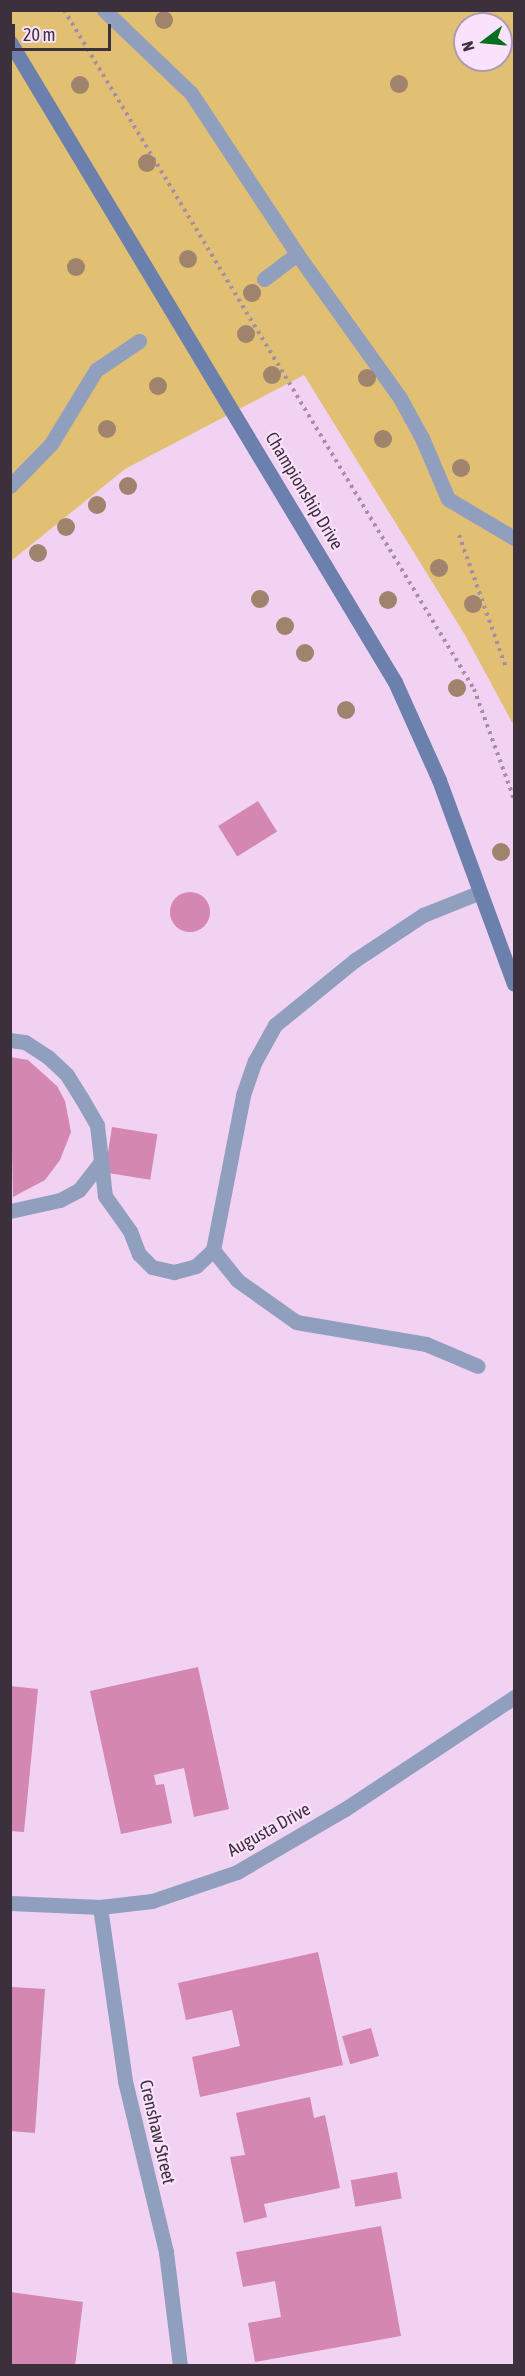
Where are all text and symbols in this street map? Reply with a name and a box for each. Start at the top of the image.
scale bar [15,12,114,50]
north arrow [453,12,513,72]
text: 20 m [23,24,55,45]
text: N [458,39,478,53]
street label: Championship Drive [260,428,348,554]
street label: Augusta Drive [224,1798,314,1862]
street label: Crenshaw Street [135,2078,179,2186]

